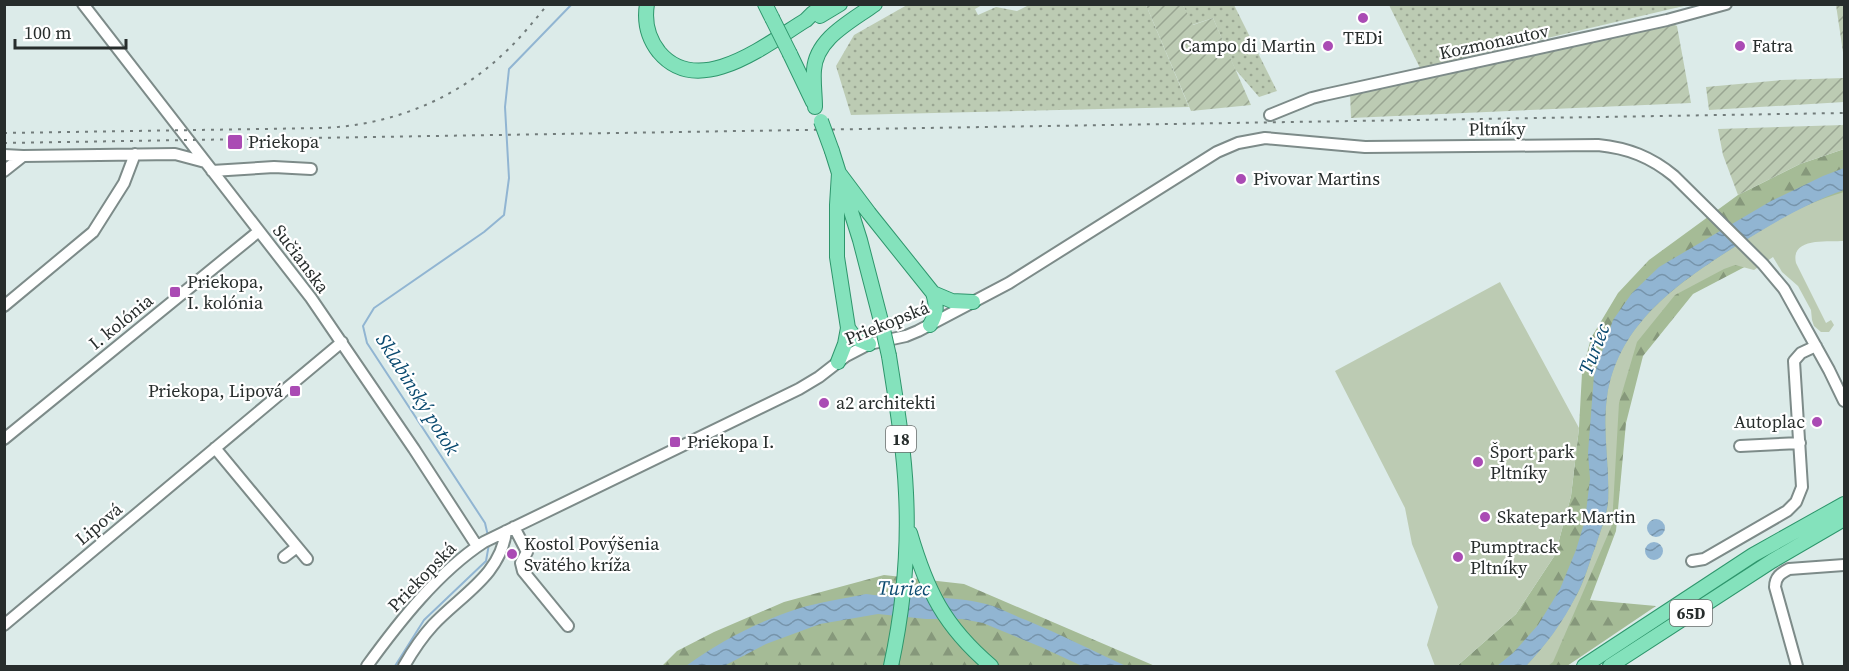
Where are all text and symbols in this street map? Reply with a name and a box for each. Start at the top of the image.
marker: TEDi [1356,11,1370,25]
scale bar [15,12,126,50]
street label: Kozmonautov [1437,18,1551,65]
text: 100 m [24,20,71,45]
place label: TEDi [1343,25,1383,50]
place label: Campo di Martin [1180,33,1316,58]
place label: Fatra [1752,33,1794,58]
marker: Campo di Martin [1321,39,1335,53]
marker: Fatra [1733,39,1747,53]
street label: Pltníky [1468,115,1527,141]
place label: Priekopa [248,129,320,154]
marker: Priekopa [226,133,244,151]
place label: Pivovar Martins [1253,166,1380,191]
marker: Pivovar Martins [1234,172,1248,186]
street label: Sučianska [267,219,336,299]
place label: Priekopa, I. kolónia [187,269,264,315]
marker: Priekopa, I. kolónia [168,285,182,299]
street label: I. kolónia [83,287,159,355]
street label: Priekopská [841,294,933,351]
water label: Turiec [1572,319,1617,379]
water label: Sklabinský potok [369,328,467,461]
place label: Priekopa, Lipová [148,378,284,403]
marker: Priekopa, Lipová [288,384,302,398]
place label: a2 architekti [836,390,936,415]
marker: a2 architekti [817,396,831,410]
place label: Autoplac [1734,409,1805,434]
marker: Autoplac [1810,415,1824,429]
road number: 18 [886,426,916,452]
place label: Priekopa I. [687,429,775,454]
marker: Priekopa I. [668,435,682,449]
place label: Šport park Pltníky [1490,439,1574,485]
marker: Šport park Pltníky [1471,455,1485,469]
street label: Lipová [70,496,128,551]
place label: Skatepark Martin [1497,504,1636,529]
marker: Skatepark Martin [1478,510,1492,524]
place label: Kostol Povýšenia Svätého kríža [524,531,660,577]
place label: Pumptrack Pltníky [1470,534,1558,580]
street label: Priekopská [382,535,462,617]
marker: Kostol Povýšenia Svätého kríža [505,547,519,561]
marker: Pumptrack Pltníky [1451,550,1465,564]
water label: Turiec [877,574,931,602]
road number: 65D [1670,600,1712,626]

